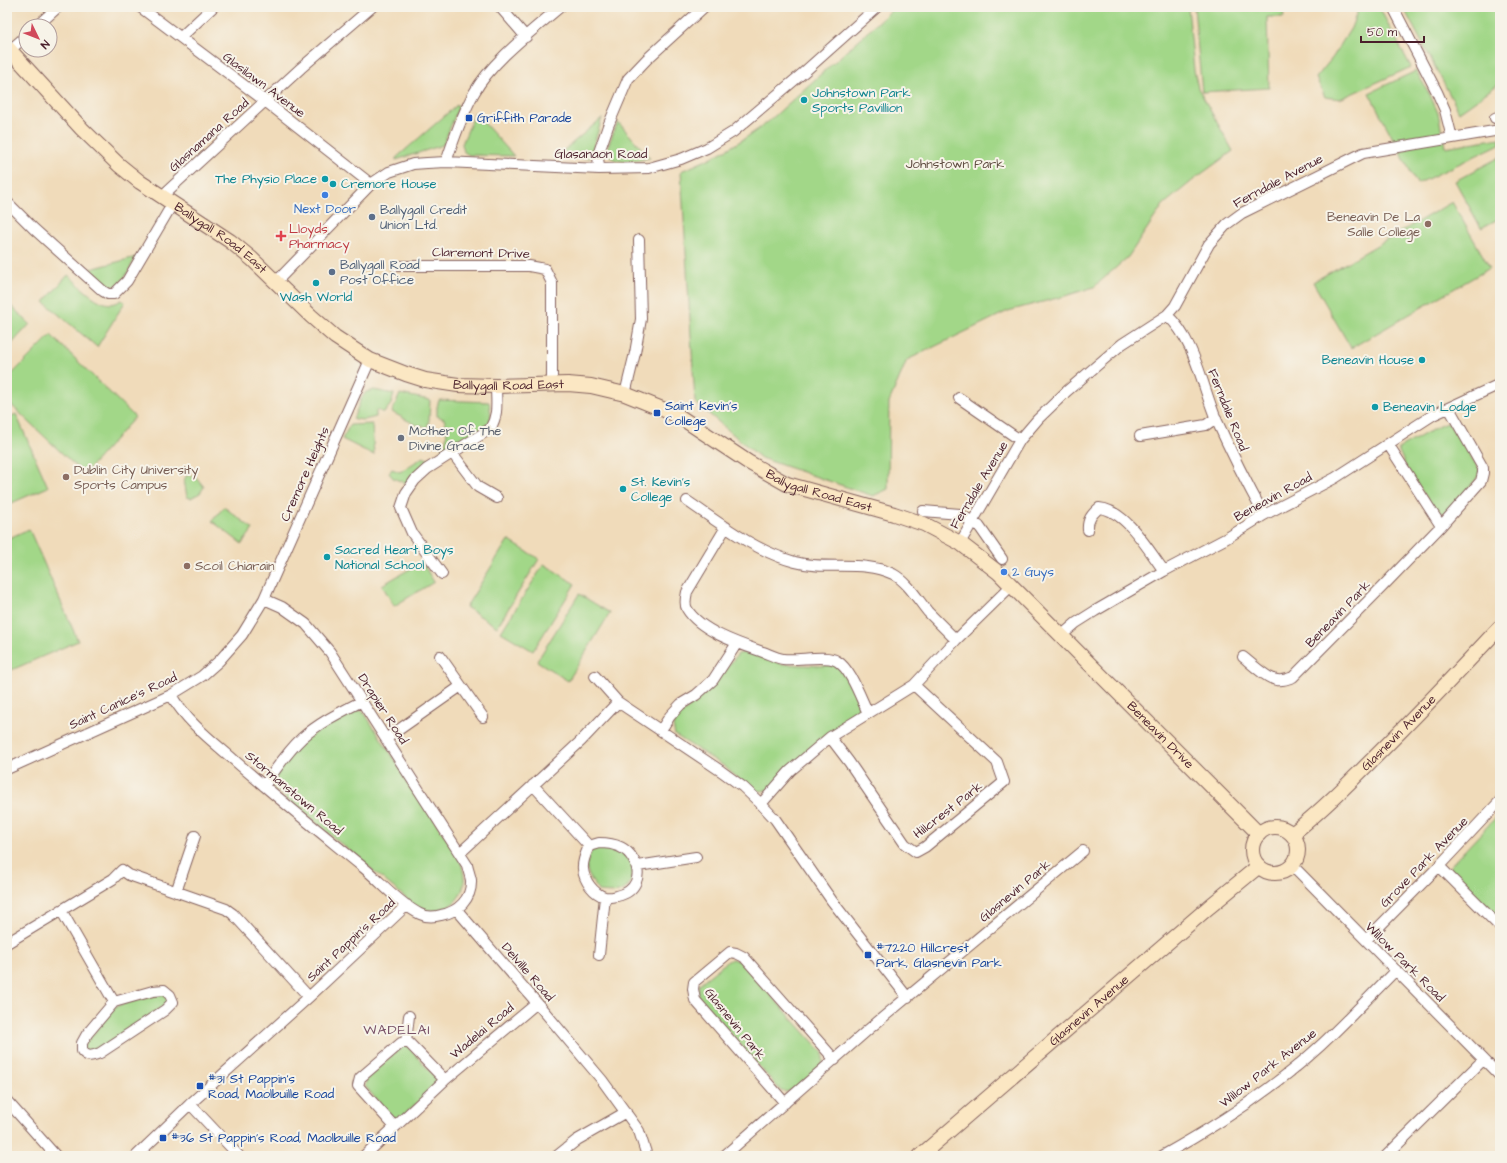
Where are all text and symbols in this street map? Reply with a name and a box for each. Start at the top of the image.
north arrow [18,18,58,58]
scale bar [1361,18,1424,44]
text: 50 m [1367,24,1398,41]
text: N [37,37,53,52]
street label: Glasilawn Avenue [219,48,309,122]
place label: Johnstown Park Sports Pavillion [812,84,911,117]
street label: Glasnamana Road [165,94,253,176]
marker: Johnstown Park Sports Pavillion [799,95,809,105]
place label: Griffith Parade [477,109,572,127]
marker: Griffith Parade [464,113,474,123]
street label: Glasanaon Road [555,145,648,163]
street label: Ferndale Avenue [1230,150,1326,212]
park label: Johnstown Park [906,155,1004,173]
place label: The Physio Place [215,170,317,189]
marker: The Physio Place [320,174,330,184]
place label: Cremore House [341,175,437,193]
marker: Cremore House [328,179,338,189]
marker: Next Door [320,190,330,200]
street label: Ballygall Road East [171,198,271,278]
place label: Next Door [294,200,356,218]
place label: Ballygall Credit Union Ltd. [380,201,468,234]
place label: Beneavin De La Salle College [1327,208,1420,242]
marker: Ballygall Credit Union Ltd. [367,212,377,222]
marker: Beneavin De La Salle College [1423,219,1433,229]
place label: Lloyds Pharmacy [289,220,350,254]
marker: Lloyds Pharmacy [276,231,286,241]
street label: Claremont Drive [432,243,530,263]
place label: Ballygall Road Post Office [340,256,420,289]
marker: Ballygall Road Post Office [327,267,337,277]
marker: Wash World [311,278,321,288]
place label: Wash World [280,288,353,306]
place label: Beneavin House [1322,351,1414,369]
marker: Beneavin House [1417,355,1427,365]
street label: Ferndale Road [1203,366,1253,454]
street label: Ballygall Road East [452,375,565,396]
place label: Saint Kevin's College [665,397,738,431]
place label: Beneavin Lodge [1383,398,1477,417]
marker: Beneavin Lodge [1370,402,1380,412]
marker: Saint Kevin's College [652,408,662,418]
place label: Mother Of The Divine Grace [409,422,501,455]
street label: Cremore Heights [276,423,335,525]
marker: Mother Of The Divine Grace [396,433,406,443]
street label: Ferndale Avenue [946,438,1012,532]
place label: Dublin City University Sports Campus [74,461,198,494]
street label: Ballygall Road East [762,465,875,517]
street label: Beneavin Road [1231,468,1316,526]
marker: Dublin City University Sports Campus [61,472,71,482]
place label: St. Kevin's College [631,473,691,507]
marker: St. Kevin's College [618,484,628,494]
place label: Sacred Heart Boys National School [335,541,454,574]
marker: Sacred Heart Boys National School [322,552,332,562]
place label: Scoil Chiarain [195,557,275,575]
marker: Scoil Chiarain [182,561,192,571]
place label: 2 Guys [1012,563,1054,582]
marker: 2 Guys [999,567,1009,577]
street label: Beneavin Park [1301,576,1375,652]
street label: Saint Canice's Road [66,668,180,734]
street label: Drapier Road [353,670,413,748]
street label: Glasnevin Avenue [1357,691,1440,775]
street label: Beneavin Drive [1123,697,1198,773]
street label: Stormanstown Road [241,747,347,839]
street label: Hillcrest Park [910,777,986,843]
street label: Grove Park Avenue [1376,813,1472,911]
street label: Glasnevin Park [975,856,1055,926]
street label: Saint Pappin's Road [303,894,400,986]
street label: Willow Park Road [1361,918,1449,1006]
street label: Delville Road [497,939,559,1005]
place label: #7220 Hillcrest Park, Glasnevin Park [876,939,1002,972]
marker: #7220 Hillcrest Park, Glasnevin Park [863,950,873,960]
street label: Glasnevin Avenue [1045,971,1133,1050]
street label: Glasnevin Park [700,984,770,1064]
street label: Wadelai Road [446,999,518,1063]
district label: WADELAI [363,1020,431,1040]
street label: Willow Park Avenue [1216,1024,1320,1112]
place label: #31 St Pappin's Road, Maolbuille Road [208,1070,334,1103]
marker: #31 St Pappin's Road, Maolbuille Road [195,1081,205,1091]
place label: #36 St Pappin's Road, Maolbuille Road [171,1129,396,1147]
marker: #36 St Pappin's Road, Maolbuille Road [158,1133,168,1143]

